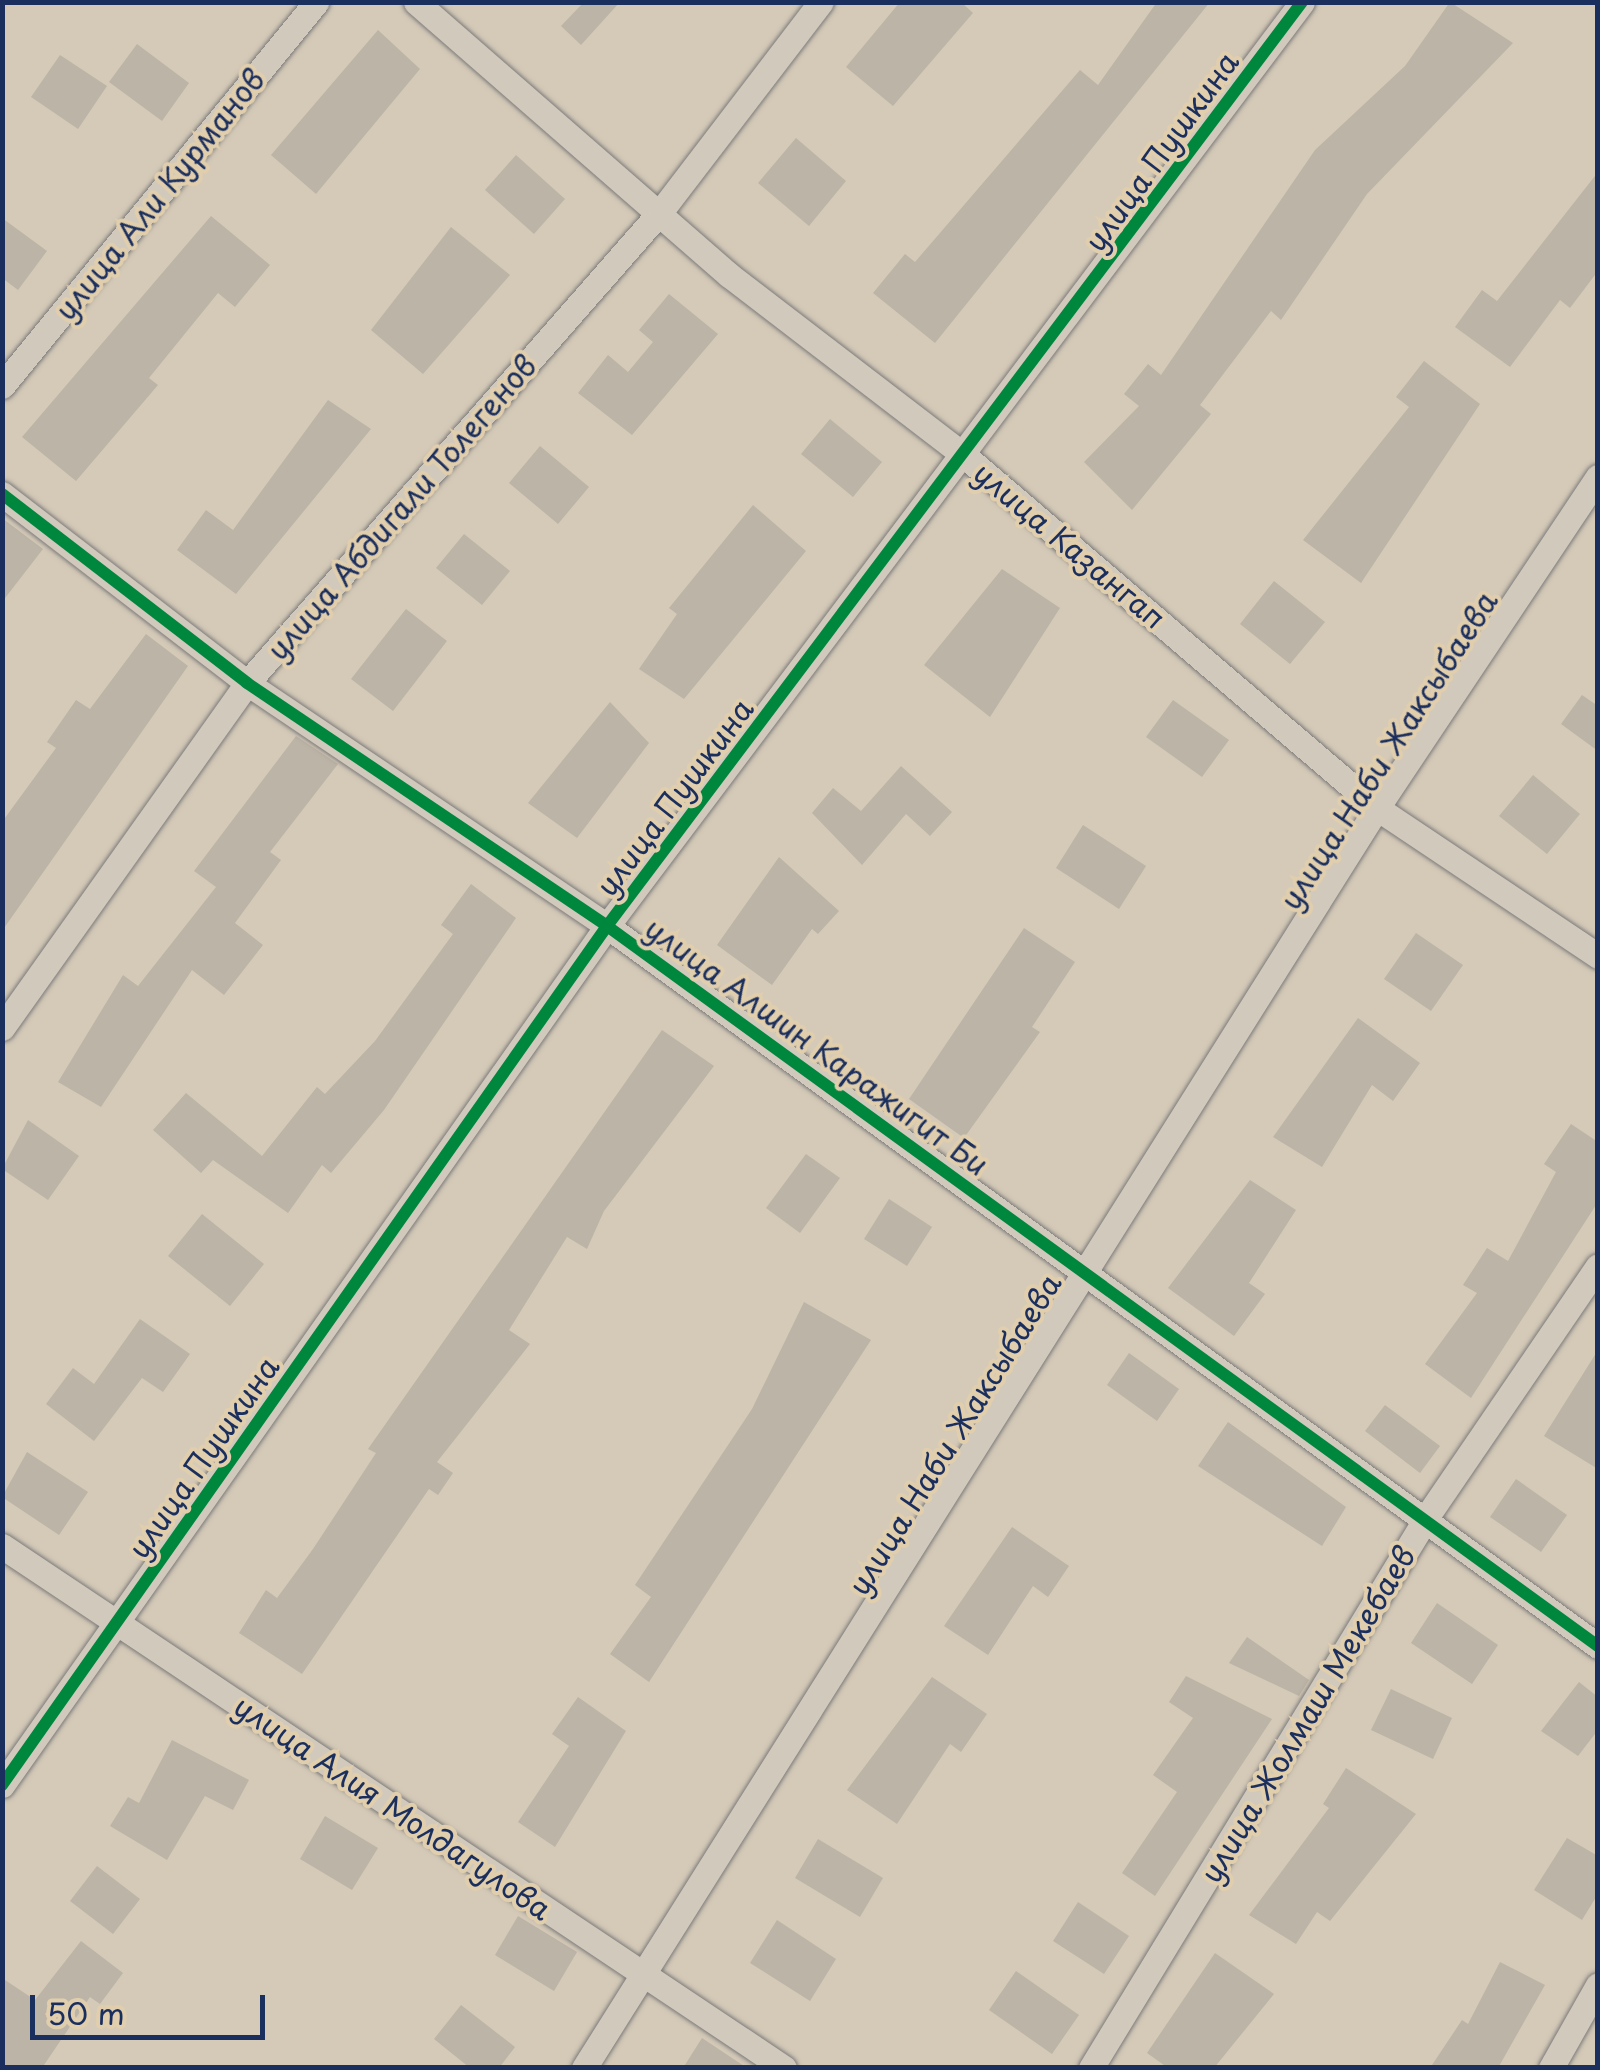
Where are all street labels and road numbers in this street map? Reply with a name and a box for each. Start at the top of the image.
street label: улица Пушкина [1076,43,1246,259]
street label: улица Али Курманов [46,60,272,328]
street label: улица Абдигали Толегенов [258,346,544,668]
street label: улица Казангап [967,454,1173,636]
street label: улица Наби Жаксыбаева [1271,584,1505,916]
street label: улица Пушкина [587,690,761,904]
street label: улица Алшин Каражигит Би [637,908,997,1184]
street label: улица Наби Жаксыбаева [840,1266,1068,1602]
street label: улица Пушкина [119,1348,287,1566]
street label: улица Жолмаш Мекебаев [1191,1538,1423,1890]
street label: улица Алия Молдагулова [227,1687,559,1927]

